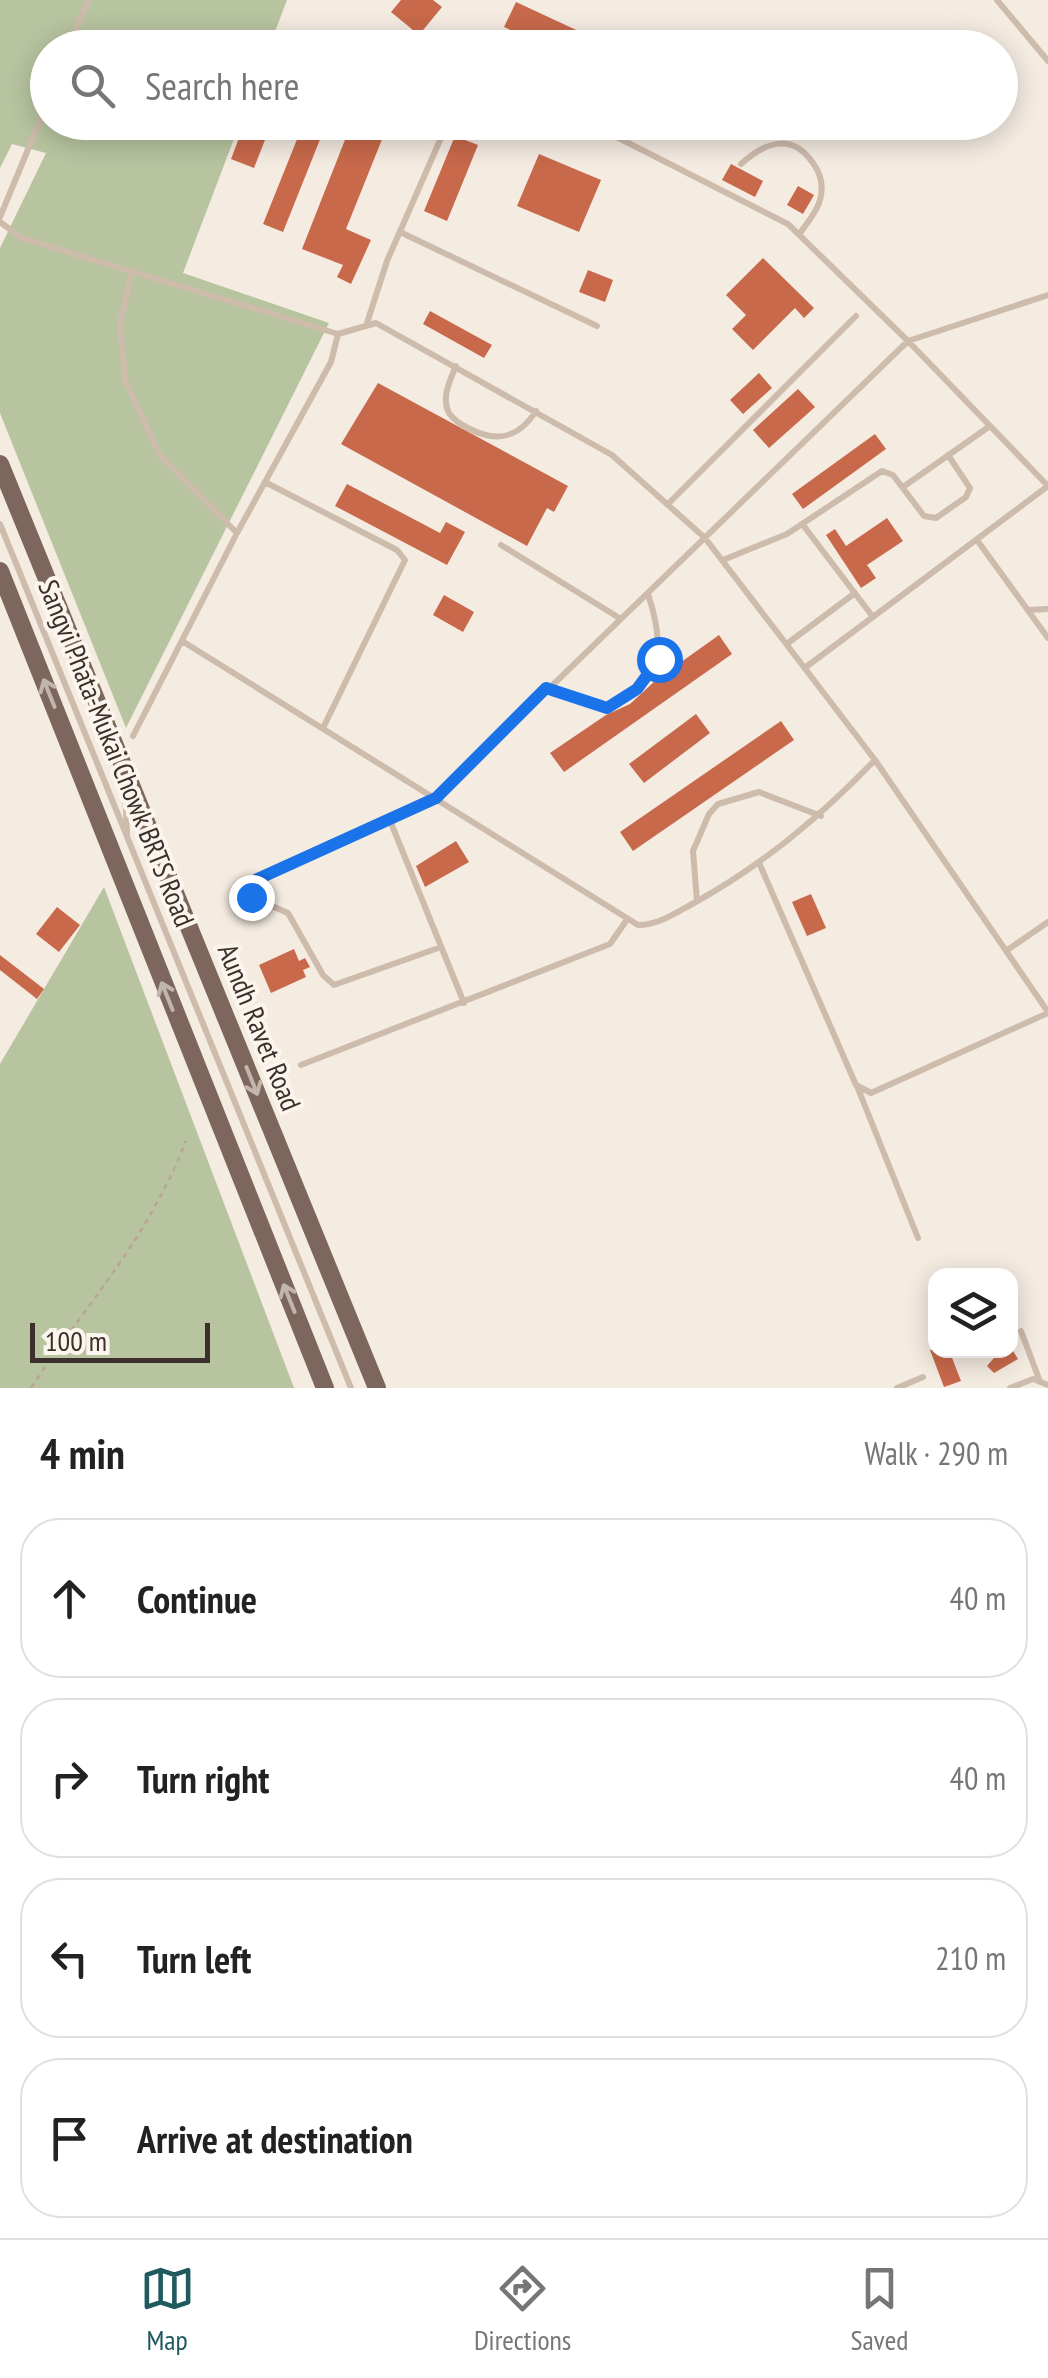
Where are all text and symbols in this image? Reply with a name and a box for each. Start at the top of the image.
search box [30,30,1018,140]
icon: search [65,58,120,113]
text: Search here [145,61,299,110]
street label: Sangvi Phata-Mukai Chowk BRTS Road [30,574,204,932]
route start [637,637,683,683]
one-way arrow [39,678,57,709]
route end [229,875,275,921]
street label: Aundh Ravet Road [210,938,310,1116]
one-way arrow [157,981,175,1012]
one-way arrow [245,1065,263,1096]
map controls [928,1268,1018,1358]
button: layers [928,1268,1018,1358]
one-way arrow [278,1283,296,1313]
scale bar [30,1318,210,1362]
text: 100 m [45,1322,107,1359]
text: 4 min [40,1426,125,1481]
text: Walk · 290 m [864,1432,1008,1474]
icon: ahead [42,1571,97,1626]
text: Continue [137,1574,257,1623]
text: 40 m [950,1577,1006,1619]
icon: right [42,1751,97,1806]
text: Turn right [137,1754,269,1803]
text: 40 m [950,1757,1006,1799]
icon: left [42,1931,97,1986]
text: Turn left [137,1934,251,1983]
text: 210 m [935,1937,1006,1979]
icon: arrive [42,2111,97,2166]
text: Arrive at destination [137,2114,413,2163]
tab: Map [140,2261,195,2358]
tab: Directions [474,2261,571,2358]
tab: Saved [851,2261,908,2358]

